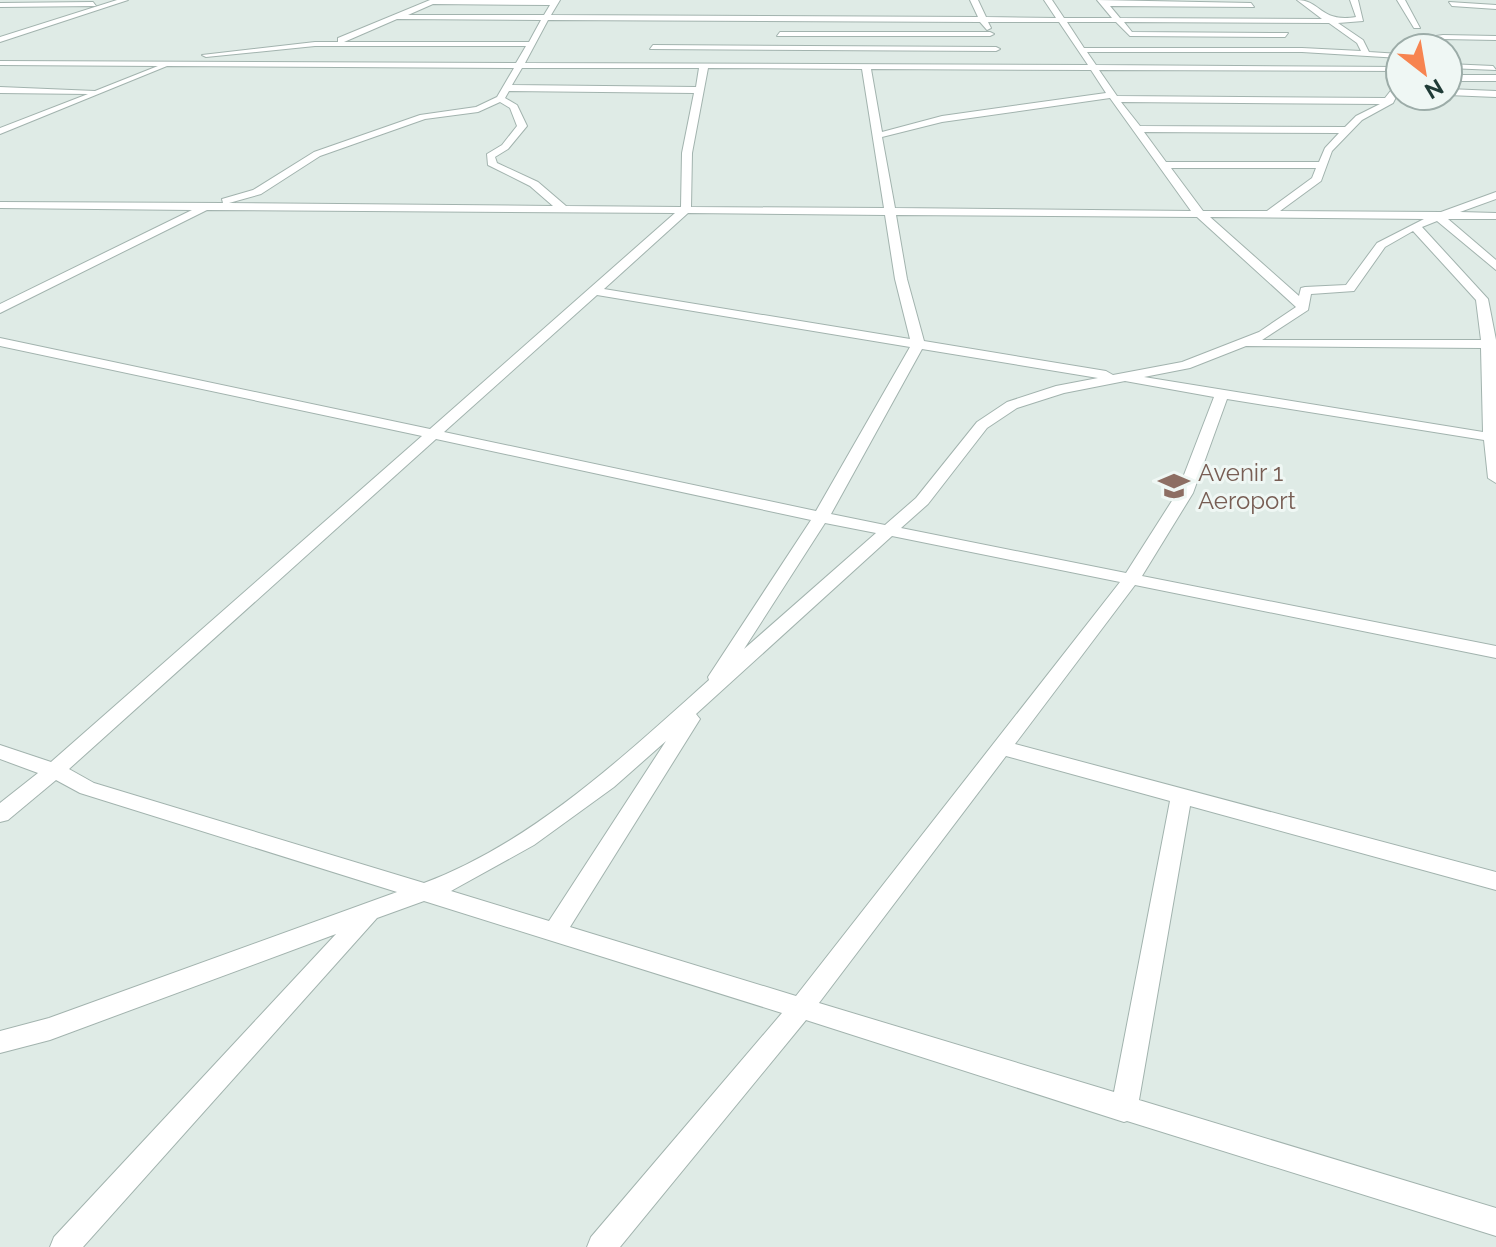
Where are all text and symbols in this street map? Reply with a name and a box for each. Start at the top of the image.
north arrow [1384,32,1464,112]
text: N [1420,74,1448,105]
place label: Avenir 1 Aeroport [1198,458,1296,515]
school or university icon: Avenir 1 Aeroport [1157,469,1191,503]

